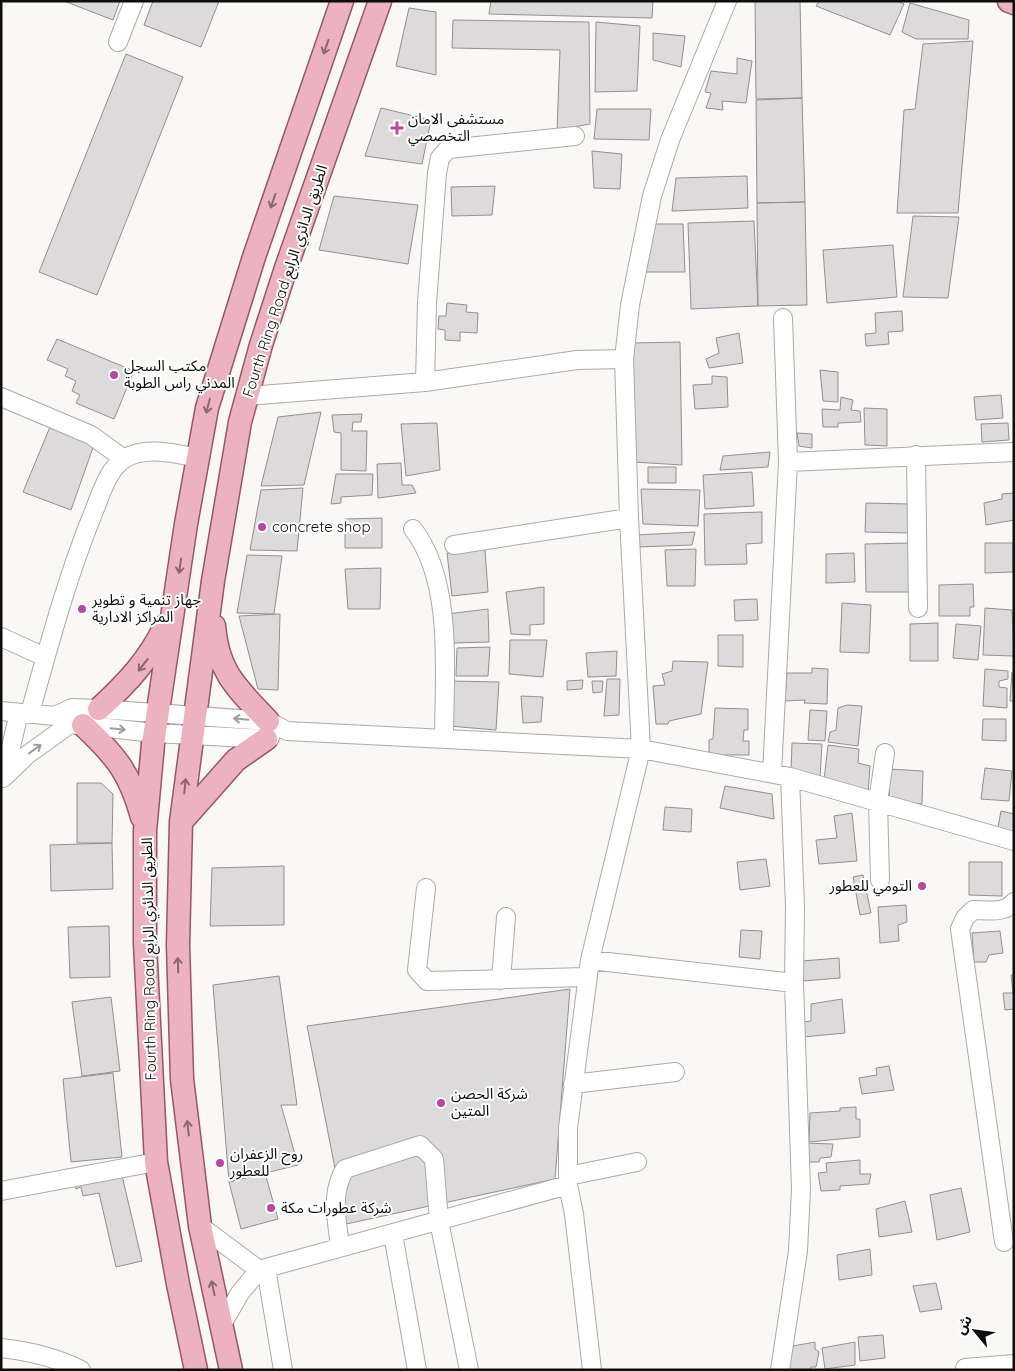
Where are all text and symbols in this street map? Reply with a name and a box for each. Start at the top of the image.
one-way arrow [321,39,330,55]
place label: مستشفى الامان التخصصي [408,109,504,147]
marker: مستشفى الامان التخصصي [390,121,404,135]
street label: Fourth Ring Road الطريق الدائري الرابع [238,162,334,400]
one-way arrow [268,193,277,208]
place label: مكتب السجل المدني راس الطوبة [124,356,235,394]
marker: مكتب السجل المدني راس الطوبة [108,369,120,381]
one-way arrow [203,397,212,413]
place label: concrete shop [272,517,370,536]
marker: concrete shop [256,521,268,533]
one-way arrow [175,558,185,574]
place label: جهاز تنمية و تطوير المراكز الادارية [91,590,201,626]
marker: جهاز تنمية و تطوير المراكز الادارية [76,603,88,615]
one-way arrow [137,658,148,671]
one-way arrow [233,714,249,724]
one-way arrow [110,724,126,734]
one-way arrow [28,744,42,754]
one-way arrow [180,778,190,794]
street label: Fourth Ring Road الطريق الدائري الرابع [137,837,163,1081]
place label: التومي للعطور [828,876,912,897]
marker: التومي للعطور [916,880,928,892]
one-way arrow [174,958,183,974]
place label: شركة الحصن المتين [451,1084,528,1120]
marker: شركة الحصن المتين [435,1097,447,1109]
one-way arrow [183,1120,193,1136]
place label: روح الزعفران للعطور [229,1144,303,1180]
marker: روح الزعفران للعطور [214,1157,226,1169]
place label: شركة عطورات مكة [281,1198,392,1217]
marker: شركة عطورات مكة [265,1202,277,1214]
one-way arrow [208,1280,218,1296]
north arrow [950,1306,1000,1356]
text: ش [951,1312,976,1337]

